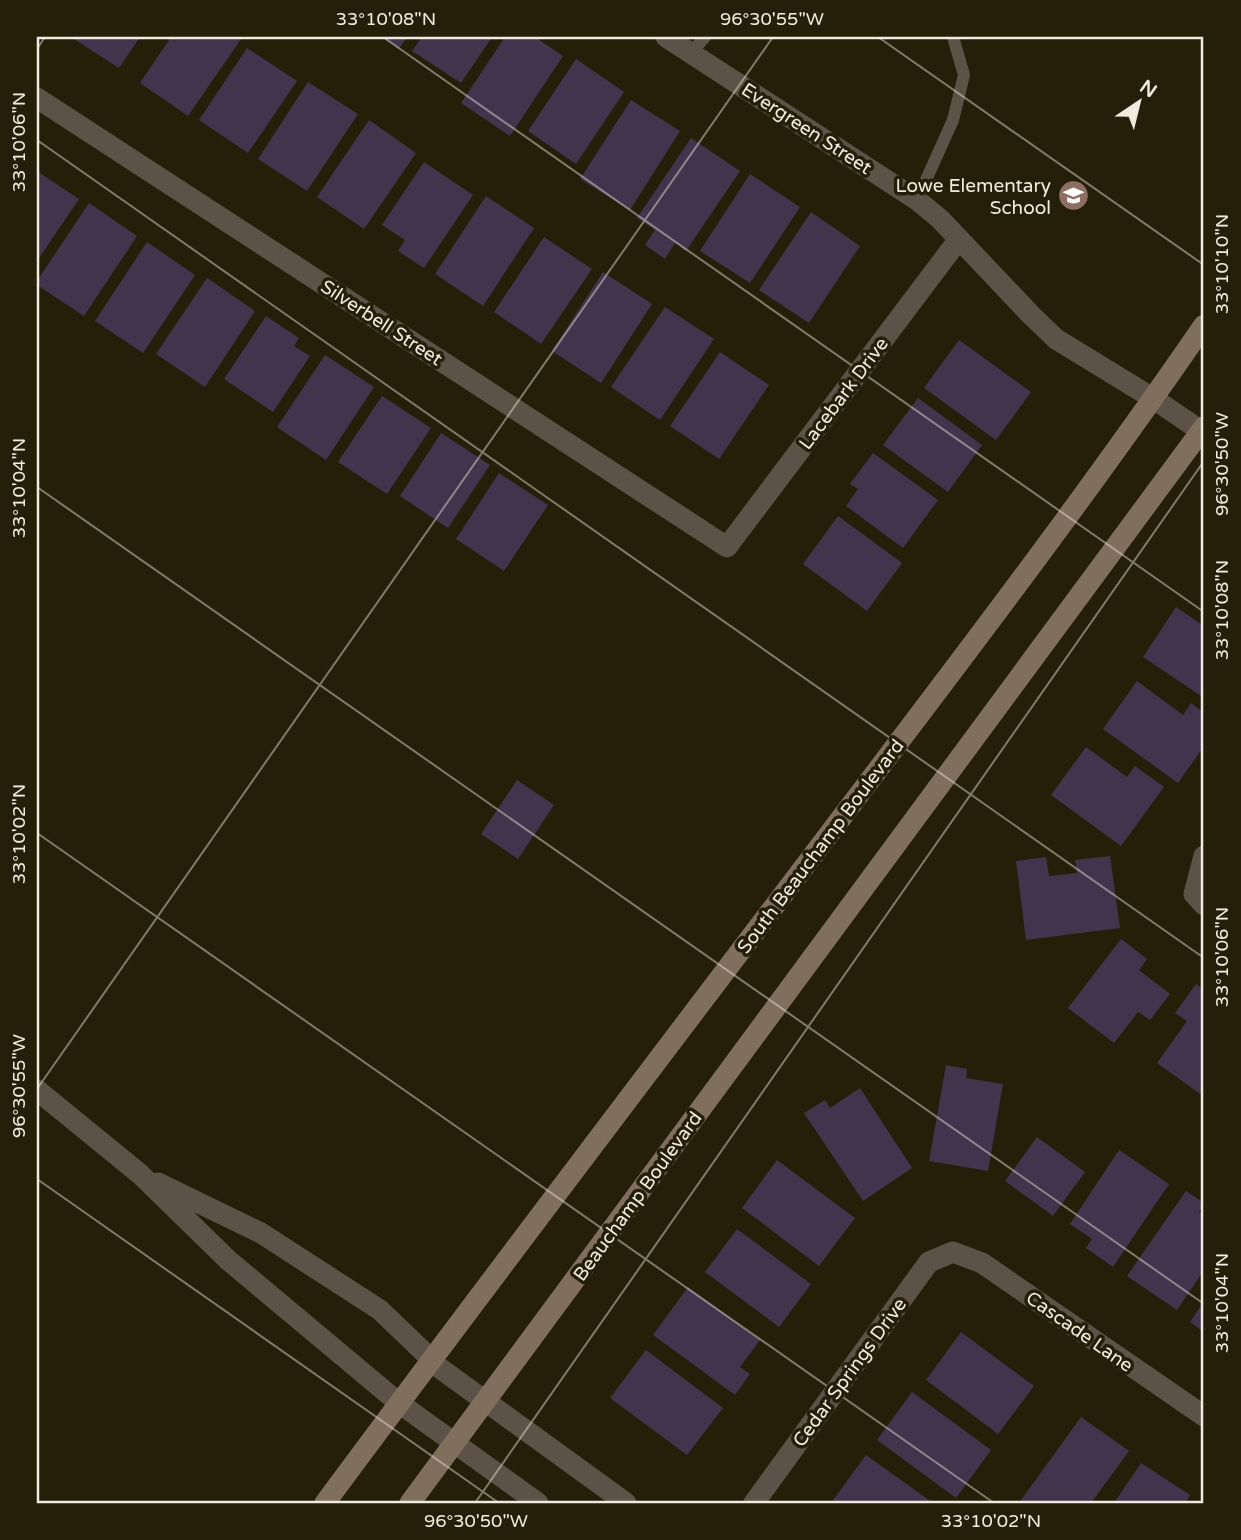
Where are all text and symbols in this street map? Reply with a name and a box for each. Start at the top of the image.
text: 33°10'08"N [336,8,436,30]
text: 96°30'55"W [720,8,824,30]
north arrow [1104,66,1174,136]
text: N [1136,76,1161,102]
street label: Evergreen Street [737,79,876,179]
text: 33°10'06"N [8,92,30,192]
place label: Lowe Elementary School [895,175,1051,219]
school or university icon: Lowe Elementary School [1057,179,1091,213]
text: 33°10'10"N [1211,214,1233,314]
street label: Silverbell Street [317,275,446,370]
street label: Lacebark Drive [795,333,893,454]
text: 96°30'50"W [1211,412,1233,516]
text: 33°10'04"N [8,438,30,538]
text: 33°10'08"N [1211,560,1233,660]
street label: South Beauchamp Boulevard [733,735,909,958]
text: 33°10'02"N [8,784,30,884]
text: 33°10'06"N [1211,907,1233,1007]
text: 96°30'55"W [8,1034,30,1138]
street label: Beauchamp Boulevard [569,1108,707,1286]
text: 33°10'04"N [1211,1253,1233,1353]
street label: Cascade Lane [1022,1287,1137,1377]
street label: Cedar Springs Drive [788,1294,911,1451]
text: 96°30'50"W [424,1510,528,1532]
text: 33°10'02"N [941,1510,1041,1532]

